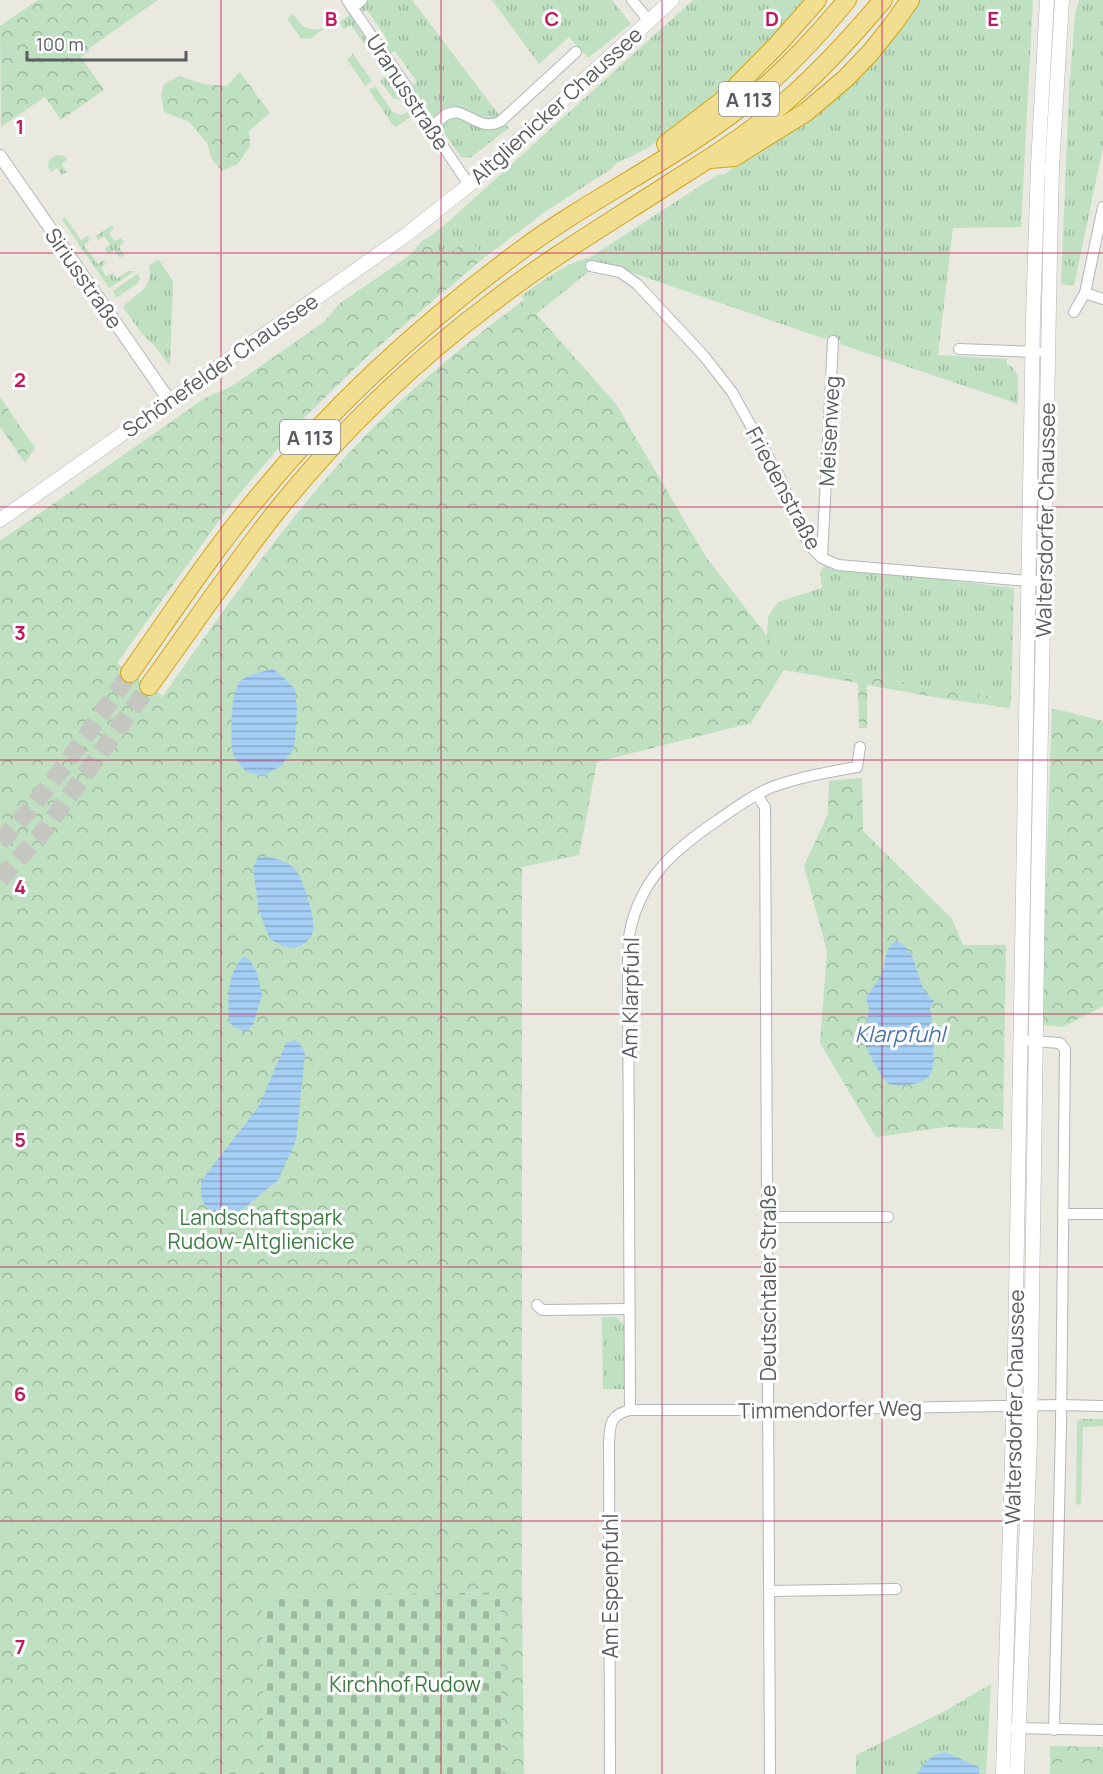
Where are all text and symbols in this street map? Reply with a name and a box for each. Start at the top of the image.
text: B [325,5,338,32]
text: C [545,5,559,32]
text: D [765,5,779,32]
text: E [987,5,999,32]
street label: Altglienicker Chaussee [464,20,648,190]
scale bar [27,24,186,62]
street label: Uranusstraße [360,29,456,155]
text: 100 m [36,32,84,56]
road number: A 113 [719,82,779,116]
text: 1 [16,113,24,140]
street label: Siriusstraße [39,222,129,334]
street label: Schönefelder Chaussee [117,287,323,443]
text: 2 [14,366,26,393]
street label: Meisenweg [812,375,846,487]
street label: Waltersdorfer Chaussee [1029,402,1061,638]
road number: A 113 [280,420,340,454]
street label: Friedenstraße [740,422,828,554]
text: 3 [14,619,26,646]
text: 4 [14,873,26,900]
street label: Am Klarpfuhl [615,937,645,1059]
water label: Klarpfuhl [855,1019,948,1049]
text: 5 [14,1126,26,1153]
street label: Deutschtaler Straße [754,1185,782,1381]
park label: Landschaftspark Rudow-Altglienicke [168,1203,354,1255]
street label: Waltersdorfer Chaussee [998,1289,1030,1525]
text: 6 [14,1380,26,1407]
street label: Timmendorfer Weg [738,1393,922,1425]
street label: Am Espenpfuhl [596,1514,624,1658]
text: 7 [15,1633,25,1660]
park label: Kirchhof Rudow [329,1670,481,1698]

